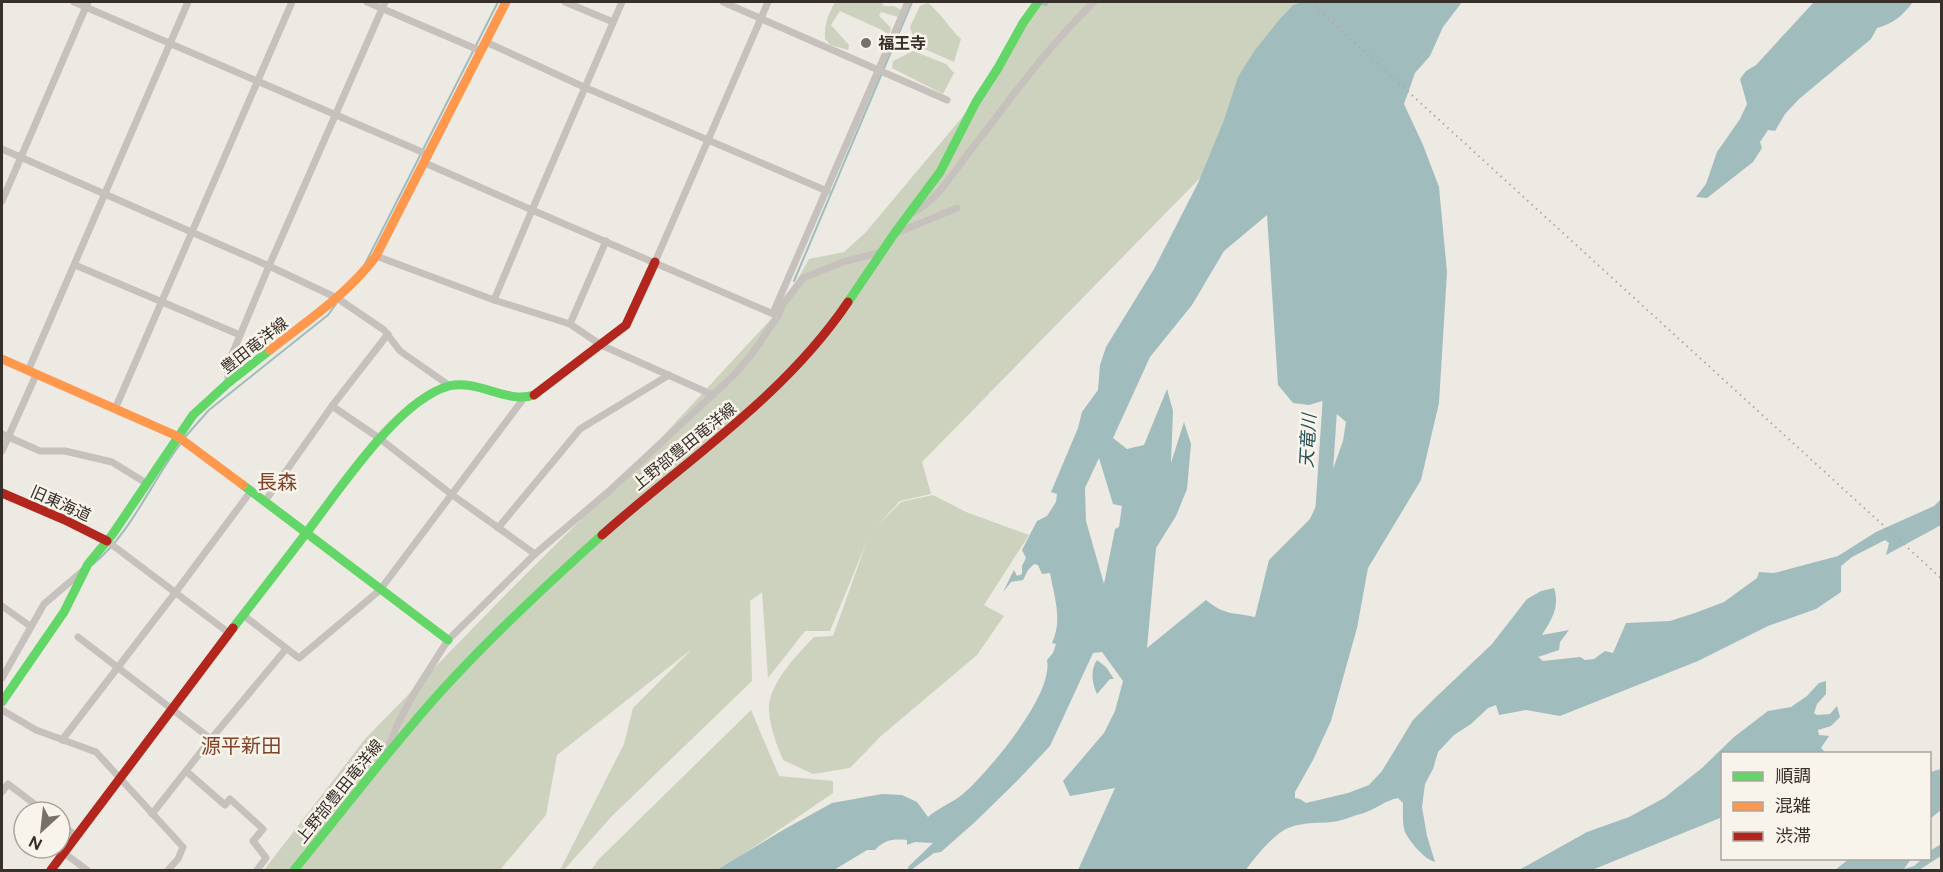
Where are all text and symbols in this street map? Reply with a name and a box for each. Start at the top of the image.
place label: 福王寺 [878,34,926,53]
marker: 福王寺 [859,36,873,50]
street label: 豊田竜洋線 [217,313,292,378]
street label: 上野部豊田竜洋線 [629,399,740,494]
water label: 天竜川 [1296,411,1321,469]
district label: 長森 [257,470,297,494]
street label: 旧東海道 [28,482,94,525]
district label: 源平新田 [201,734,281,758]
street label: 上野部豊田竜洋線 [292,736,387,847]
legend [1721,752,1931,860]
text: 順調 [1775,765,1811,787]
text: 混雑 [1775,795,1811,817]
north arrow [12,800,72,860]
text: 渋滞 [1775,825,1811,847]
text: N [26,832,45,854]

